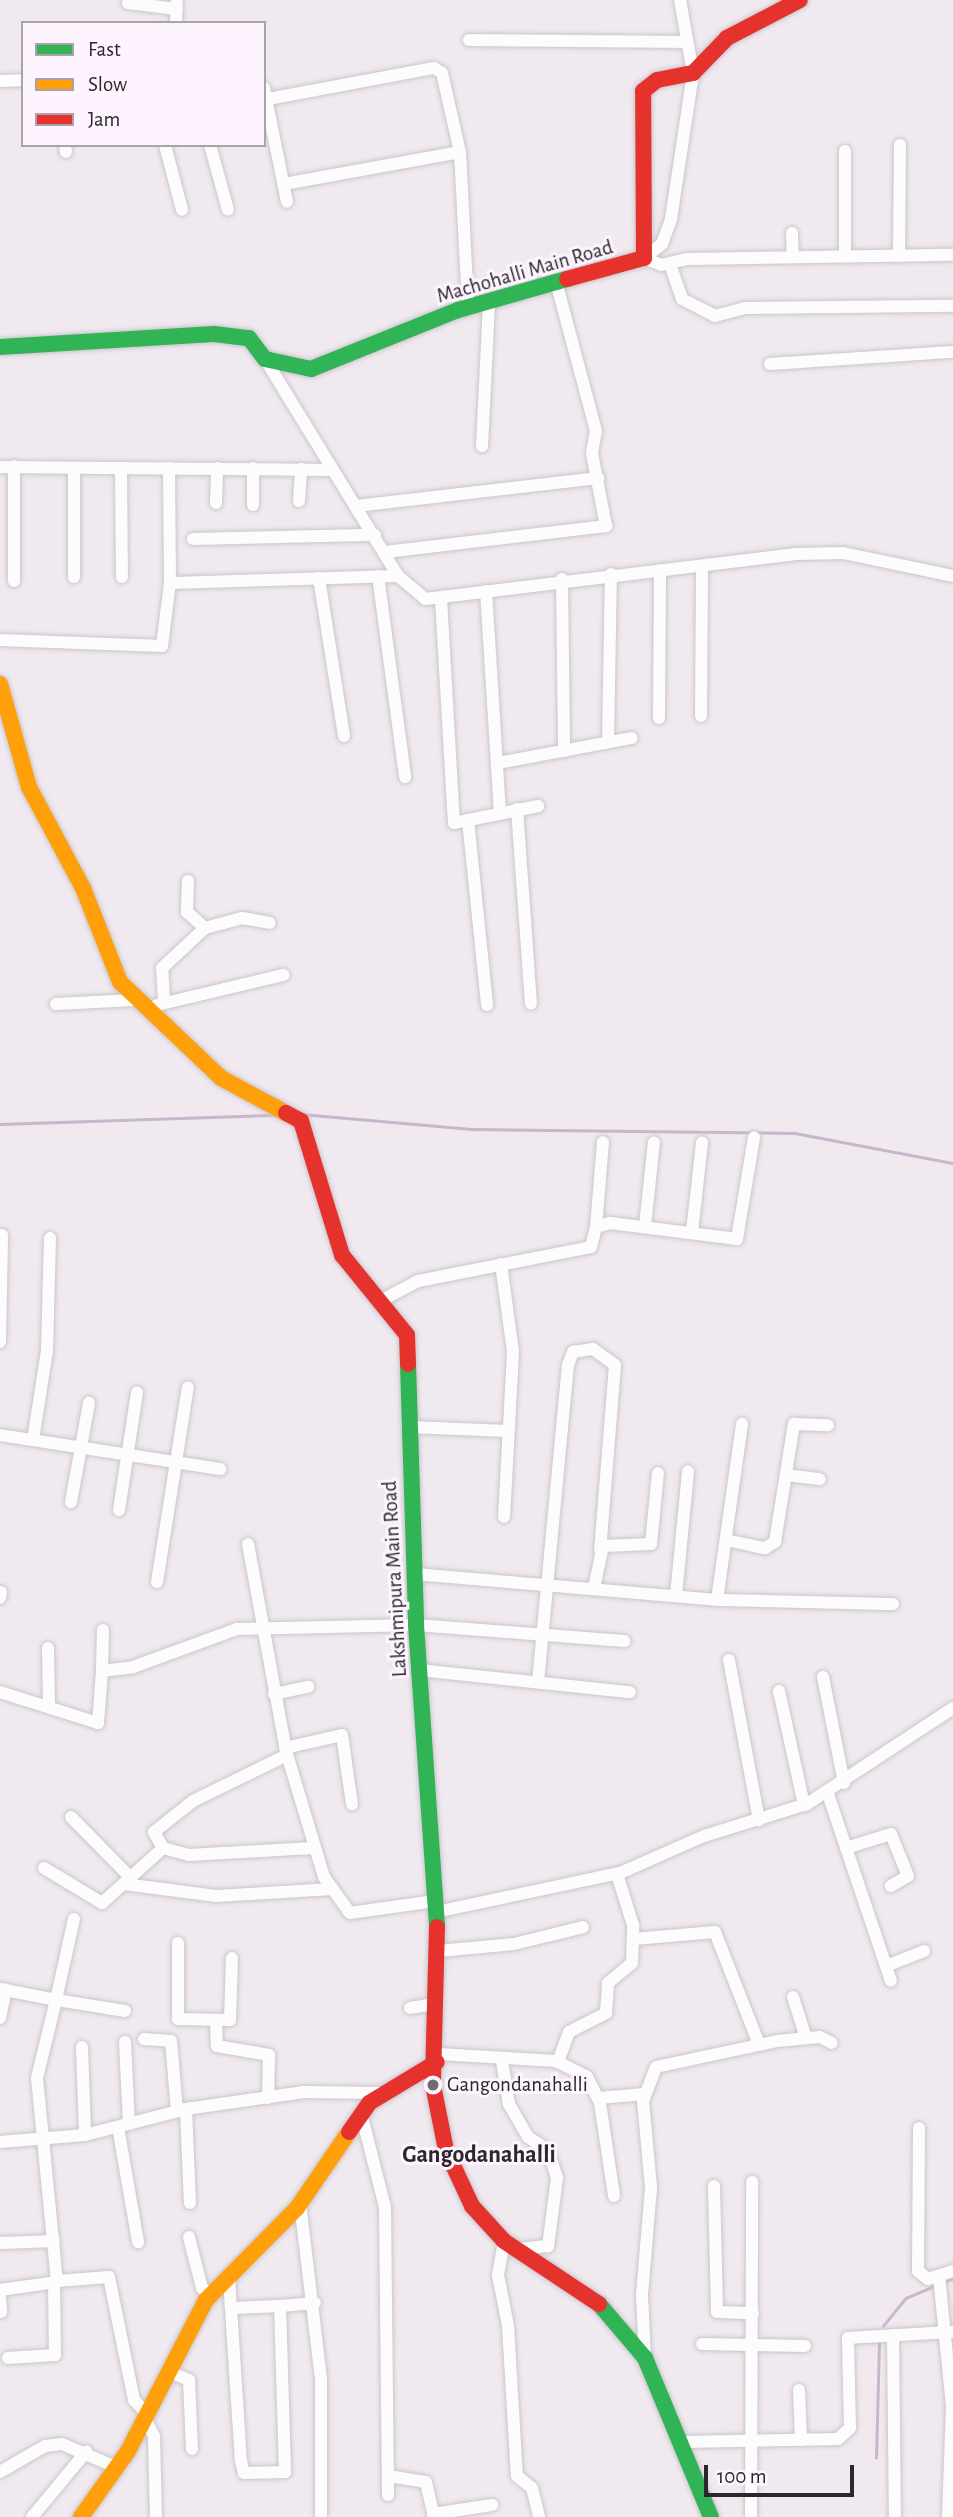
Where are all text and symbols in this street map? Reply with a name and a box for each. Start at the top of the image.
legend [21,21,266,147]
text: Fast [88,39,121,60]
text: Slow [88,74,127,95]
text: Jam [88,109,120,130]
street label: Machohalli Main Road [434,235,616,309]
street label: Lakshmipura Main Road [377,1480,413,1678]
place label: Gangondanahalli [447,2072,588,2098]
marker: Gangondanahalli [425,2077,441,2093]
district label: Gangodanahalli [402,2142,556,2170]
scale bar [708,2450,858,2494]
text: 100 m [717,2466,767,2487]

